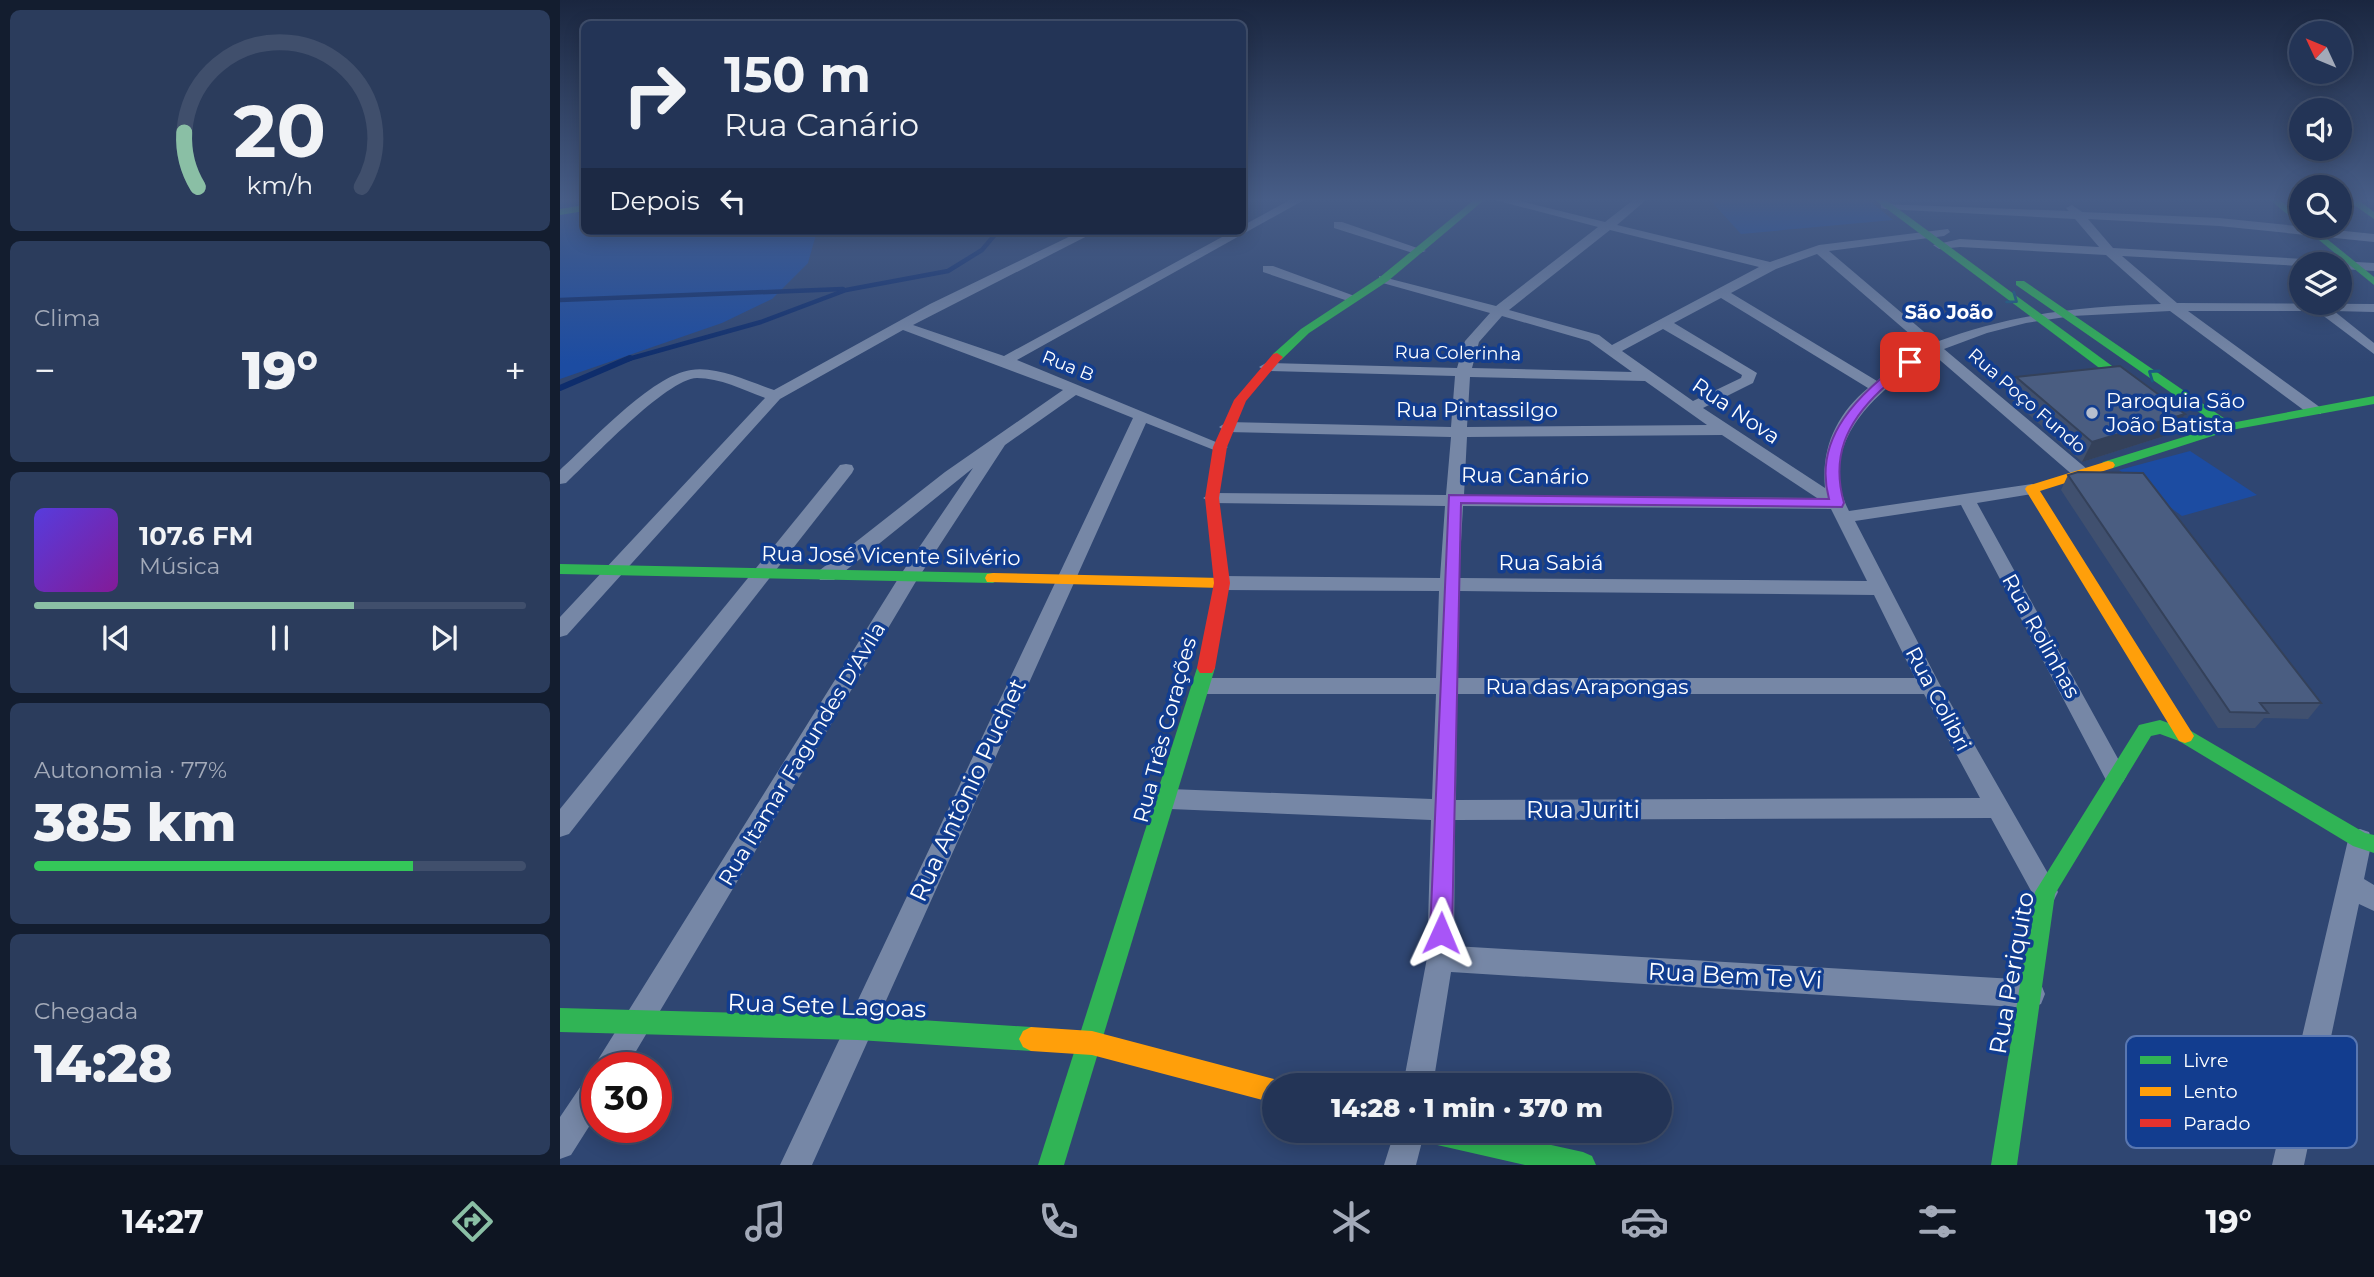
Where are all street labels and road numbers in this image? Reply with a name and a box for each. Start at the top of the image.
street label: Rua Colerinha [1394,341,1522,365]
street label: Rua Poço Fundo [1963,344,2091,458]
street label: Rua B [1039,346,1097,386]
street label: Rua Nova [1688,372,1785,449]
street label: Rua Pintassilgo [1396,397,1558,422]
street label: Rua Canário [1461,462,1589,489]
street label: Rua José Vicente Silvério [761,541,1021,570]
street label: Rua Sabiá [1499,550,1603,575]
street label: Rua Rolinhas [1997,569,2086,702]
street label: Rua Itamar Fagundes D'Avila [713,617,890,890]
street label: Rua Três Corações [1128,634,1201,825]
street label: Rua Colibri [1901,642,1976,755]
street label: Rua Antônio Puchet [903,673,1032,906]
street label: Rua das Arapongas [1485,674,1689,699]
street label: Rua Juriti [1526,795,1640,824]
street label: Rua Periquito [1983,890,2040,1056]
street label: Rua Bem Te Vi [1647,956,1823,995]
street label: Rua Sete Lagoas [727,988,927,1023]

